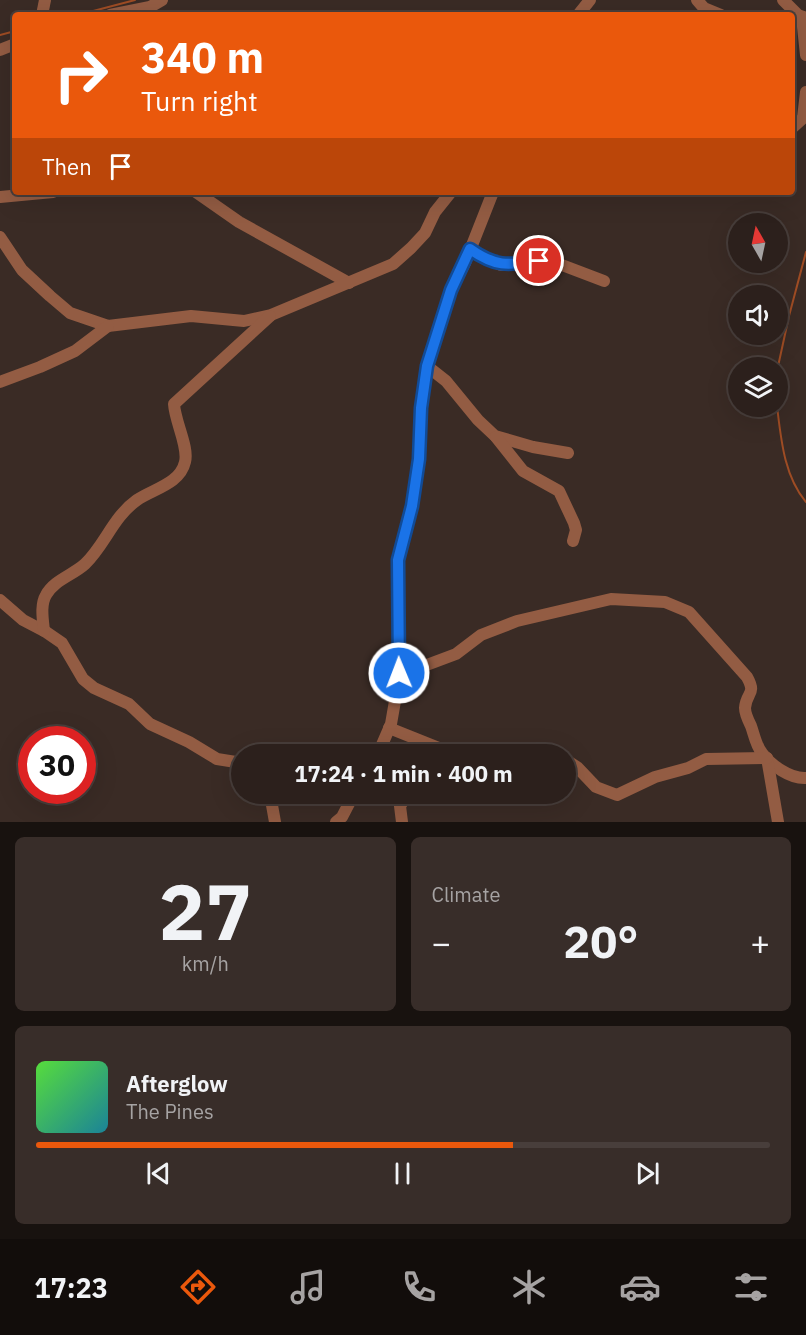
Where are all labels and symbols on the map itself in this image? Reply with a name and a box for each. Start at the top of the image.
north arrow [728,213,788,273]
pin [513,235,564,286]
position arrow [367,641,431,705]
speed limit sign: 30 [18,726,96,804]

